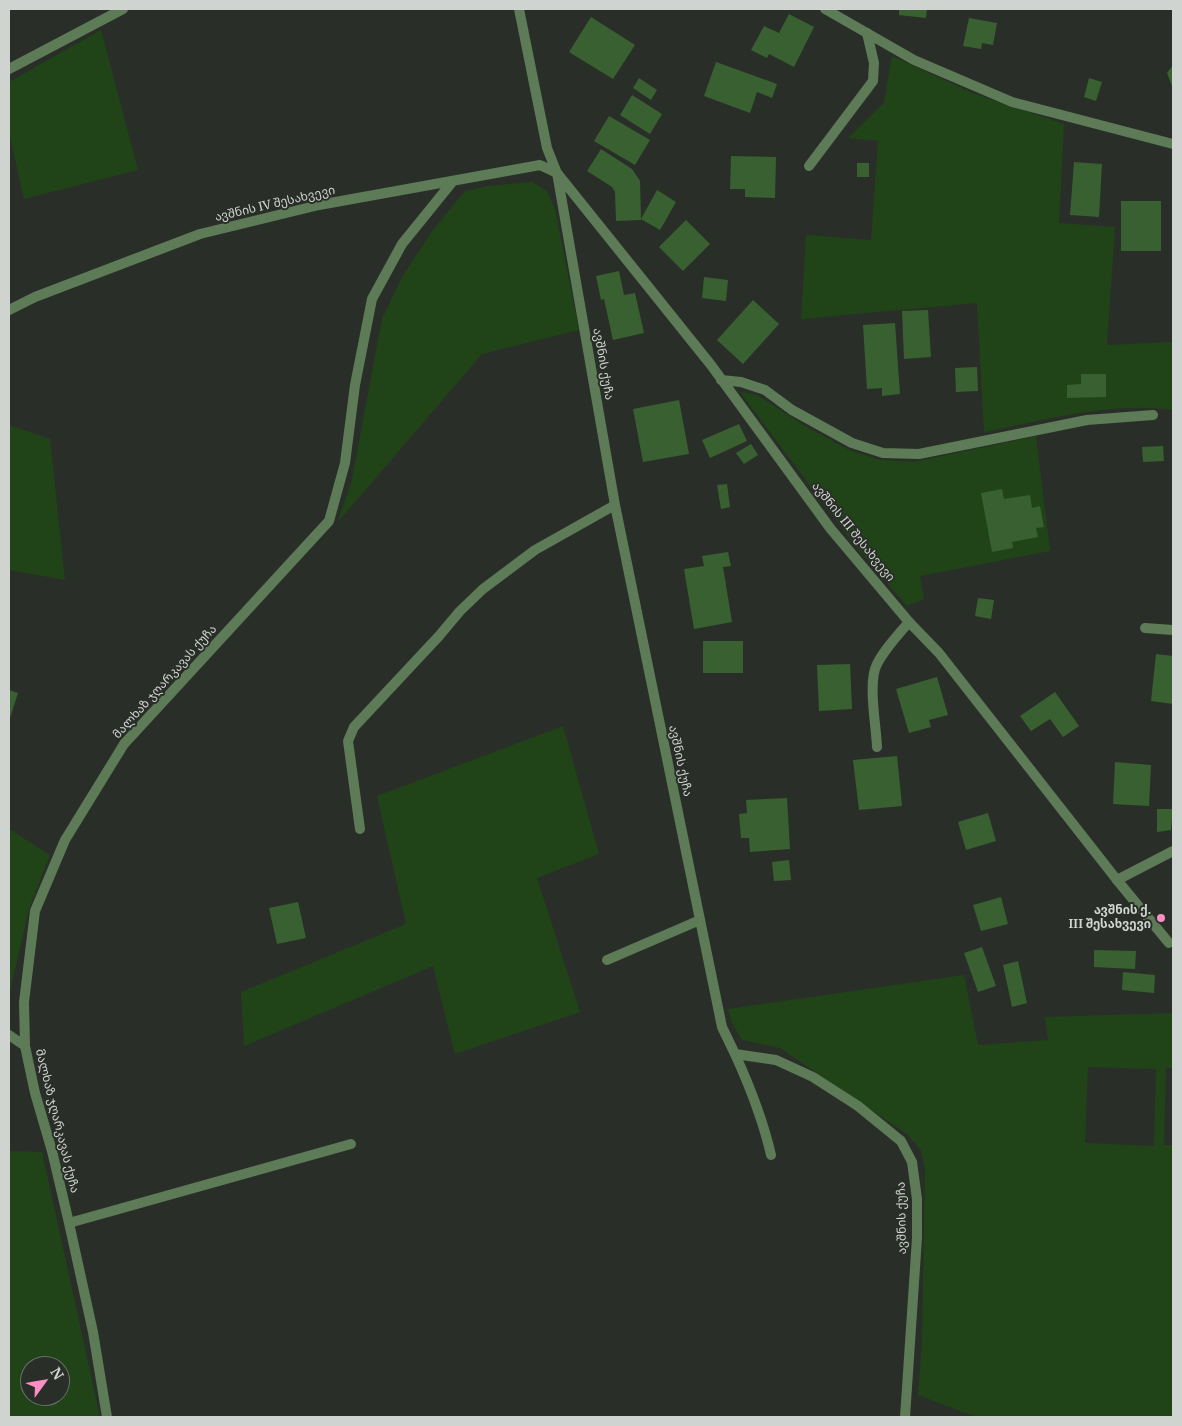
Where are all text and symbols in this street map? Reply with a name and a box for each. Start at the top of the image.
street label: ავშნის IV შესახვევი [214,183,336,225]
street label: ავშნის ქუჩა [590,327,616,401]
street label: ავშნის III შესახვევი [808,479,898,585]
street label: მალხაზ ჯღარკავას ქუჩა [110,622,220,742]
street label: ავშნის ქუჩა [665,724,695,798]
place label: ავშნის ქ. III შესახვევი [1069,904,1151,932]
marker: ავშნის ქ. III შესახვევი [1155,912,1167,924]
street label: მალხაზ ჯღარკავას ქუჩა [32,1047,82,1195]
street label: ავშნის ქუჩა [894,1182,910,1254]
north arrow [20,1356,70,1406]
text: N [46,1364,67,1383]

